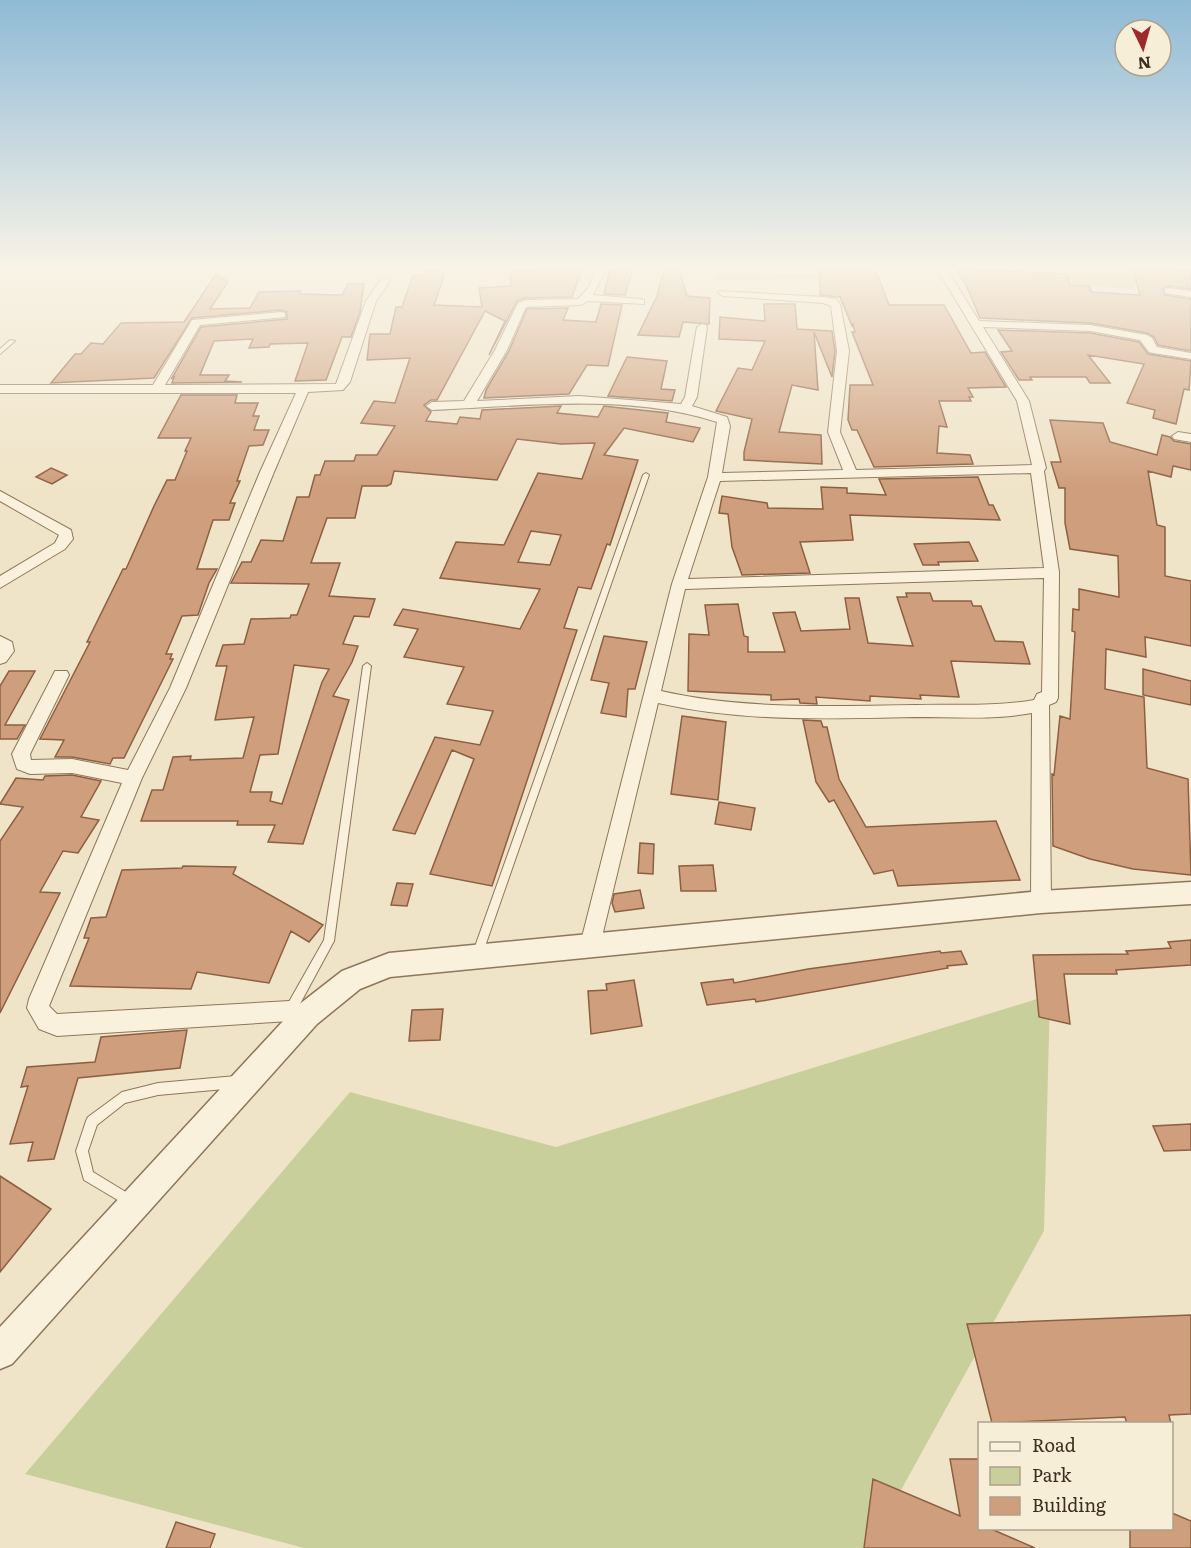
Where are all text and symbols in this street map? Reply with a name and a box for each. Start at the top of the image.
north arrow [1113,18,1173,78]
text: N [1137,51,1152,76]
legend [978,1422,1173,1530]
text: Road [1032,1431,1076,1458]
text: Park [1032,1461,1073,1488]
text: Building [1032,1491,1107,1518]

